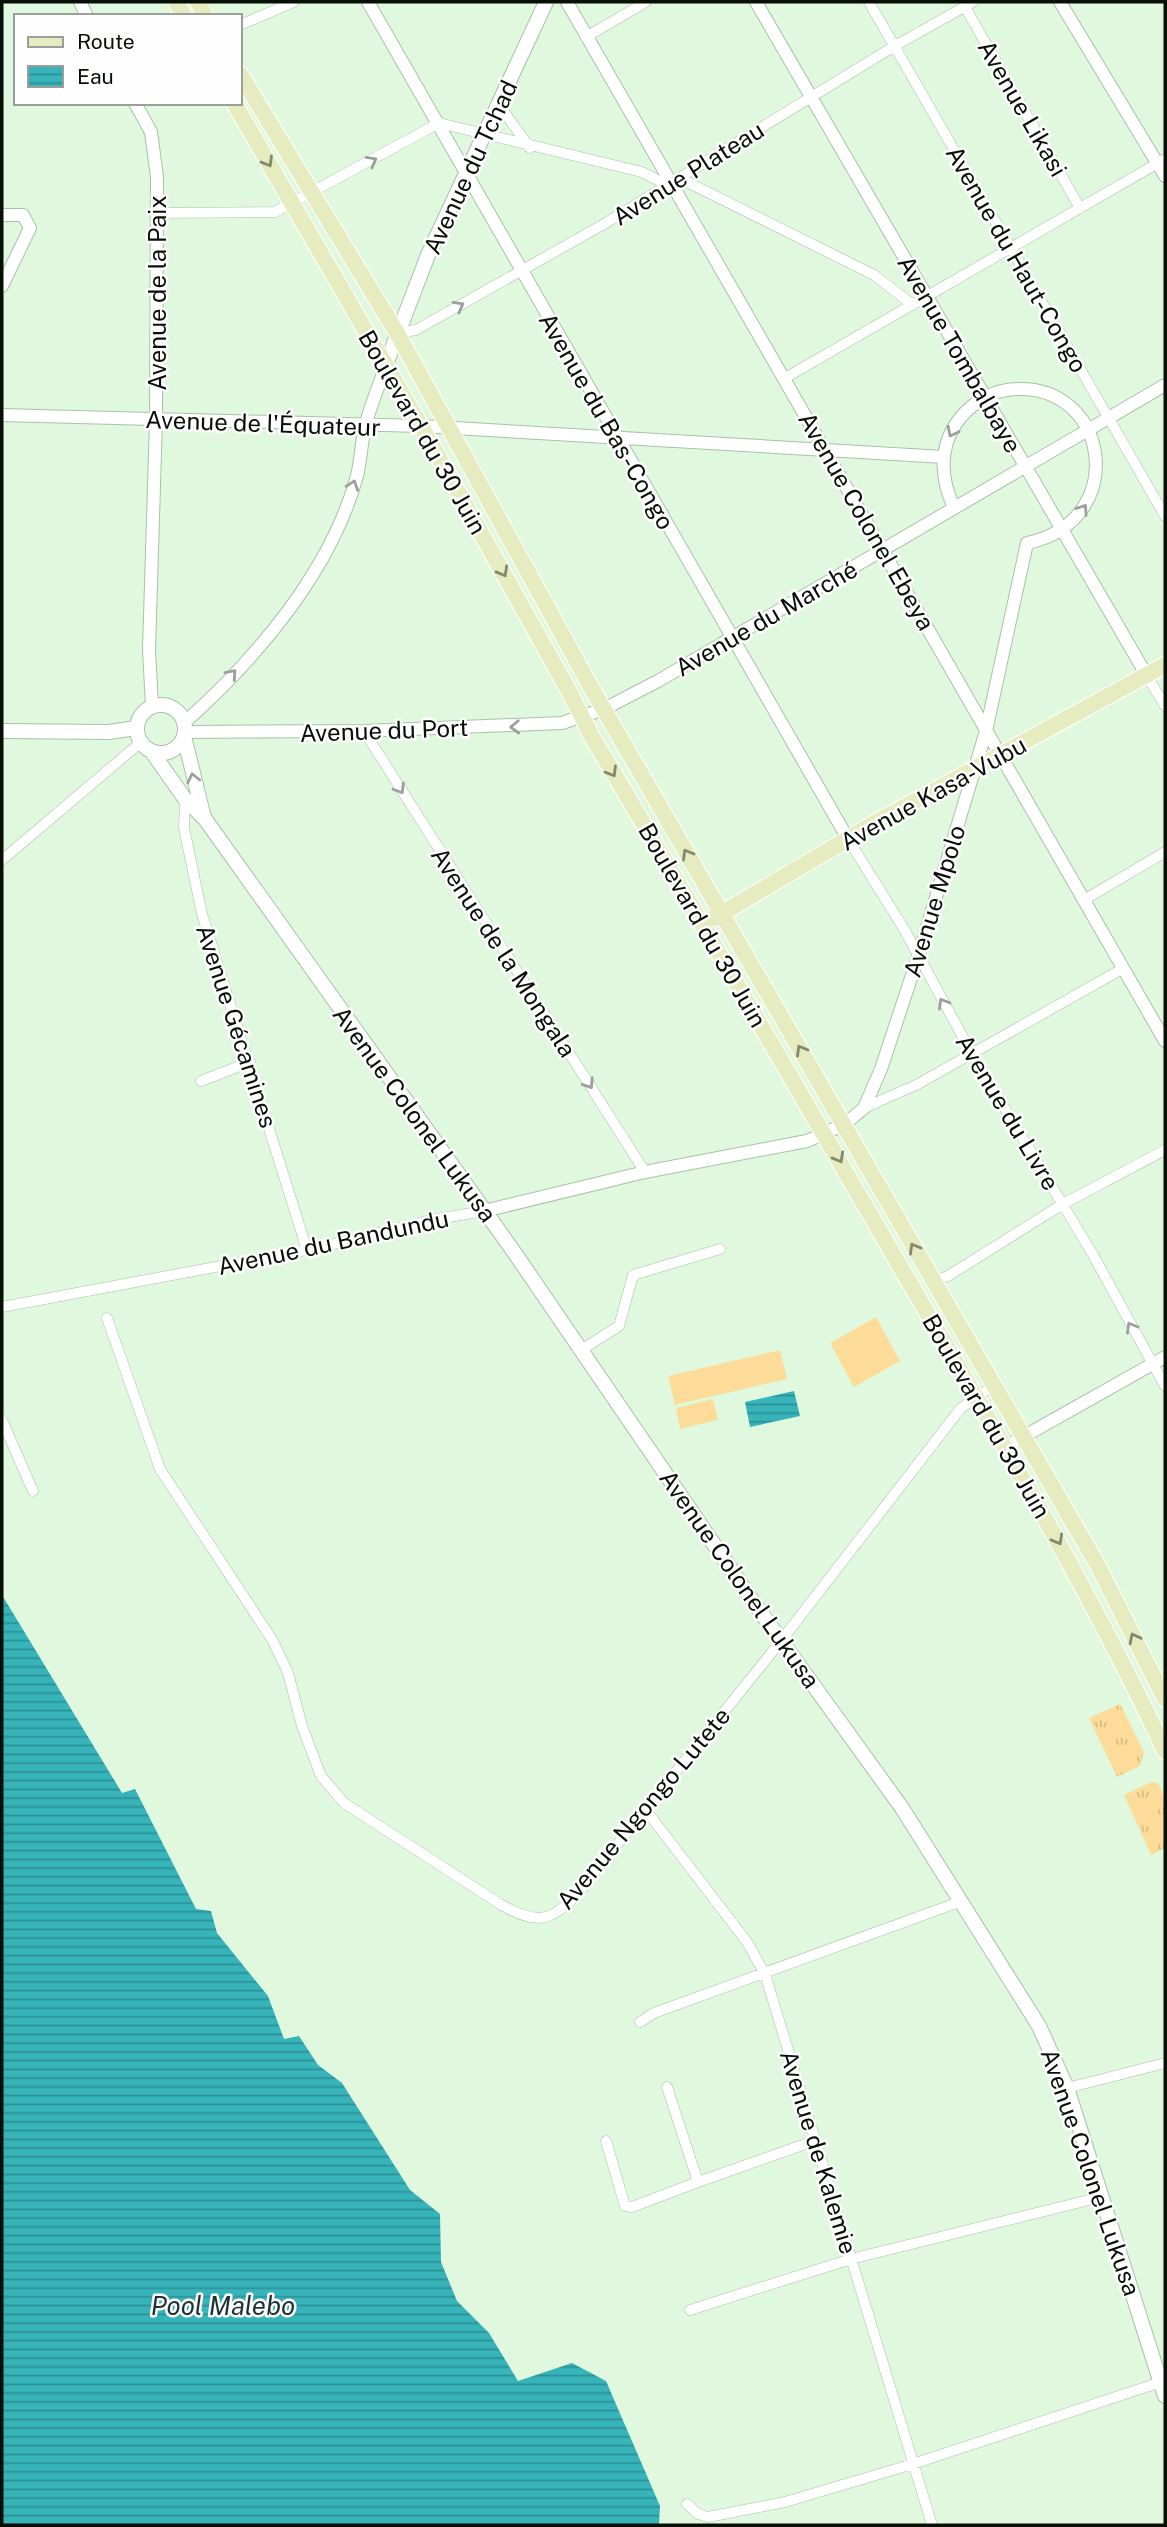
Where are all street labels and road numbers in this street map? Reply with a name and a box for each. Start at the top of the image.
street label: Avenue Likasi [973,35,1073,181]
street label: Avenue du Tchad [417,76,523,258]
street label: Avenue Plateau [607,115,769,231]
street label: Avenue du Haut-Congo [941,141,1093,377]
street label: Avenue de la Paix [143,195,171,391]
street label: Avenue Tombalbaye [892,251,1028,457]
street label: Avenue du Bas-Congo [534,308,680,534]
street label: Boulevard du 30 Juin [353,325,493,539]
street label: Avenue de l'Équateur [145,405,381,441]
street label: Avenue Colonel Ebeya [793,407,941,635]
street label: Avenue du Marché [670,554,862,682]
street label: Avenue du Port [299,713,469,747]
street label: Avenue Kasa-Vubu [835,730,1031,856]
street label: Boulevard du 30 Juin [633,818,773,1032]
street label: Avenue Mpolo [898,822,970,980]
street label: Avenue de la Mongala [426,842,582,1062]
street label: Avenue Gécamines [191,921,283,1131]
street label: Avenue Colonel Lukusa [327,1001,503,1227]
street label: Avenue du Livre [951,1029,1065,1195]
street label: Avenue du Bandundu [215,1204,451,1280]
street label: Boulevard du 30 Juin [917,1309,1057,1523]
street label: Avenue Colonel Lukusa [654,1465,826,1693]
street label: Avenue Ngongo Lutete [551,1702,735,1914]
street label: Avenue Colonel Lukusa [1036,2045,1146,2299]
street label: Avenue de Kalemie [775,2047,863,2257]

